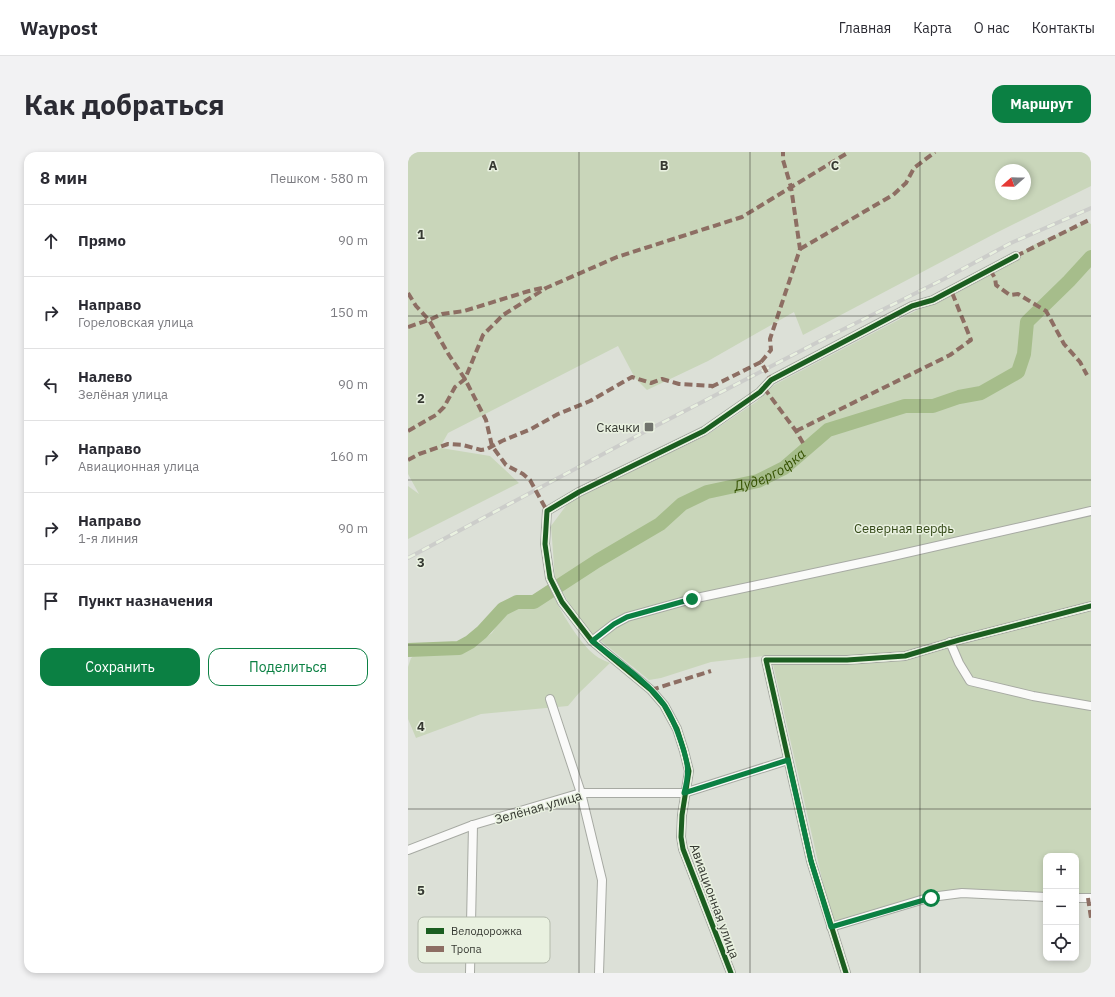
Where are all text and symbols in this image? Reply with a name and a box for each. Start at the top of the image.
text: Waypost [20,16,98,40]
text: Главная [839,19,891,37]
text: Карта [913,19,952,37]
text: О нас [974,19,1010,37]
text: Контакты [1032,19,1095,37]
button: Маршрут [992,85,1091,123]
text: Как добраться [24,86,225,123]
text: A [489,157,498,174]
text: B [660,157,669,174]
text: C [831,157,840,174]
north arrow [995,164,1031,200]
text: 8 мин [40,167,87,189]
text: Пешком · 580 m [270,170,368,187]
text: 1 [417,226,425,243]
icon: ahead [40,230,62,252]
text: Прямо [78,231,126,250]
text: 90 m [338,232,368,249]
text: Направо [78,295,141,314]
icon: right [40,302,62,324]
text: 150 m [330,304,368,321]
text: Гореловская улица [78,314,194,331]
text: Налево [78,367,132,386]
icon: left [40,374,62,396]
text: 90 m [338,376,368,393]
text: Зелёная улица [78,386,168,403]
text: 2 [417,390,425,407]
place label: Скачки [596,419,640,436]
marker: Скачки [643,421,655,433]
text: Направо [78,439,141,458]
water label: Дудергофка [730,444,809,495]
icon: right [40,446,62,468]
text: 160 m [330,448,368,465]
text: Авиационная улица [78,458,199,475]
text: Направо [78,511,141,530]
icon: right [40,518,62,540]
text: 90 m [338,520,368,537]
park label: Северная верфь [854,520,954,537]
text: 1-я линия [78,530,138,547]
text: 3 [417,554,425,571]
icon: arrive [40,590,62,612]
route end [683,590,701,608]
text: Пункт назначения [78,591,213,610]
button: Сохранить [40,648,200,686]
button: Поделиться [208,648,368,686]
text: 4 [417,718,425,735]
street label: Зелёная улица [493,787,584,828]
street label: Авиационная улица [686,841,743,961]
map controls [1043,853,1079,961]
button: + [1043,853,1079,889]
text: 5 [417,882,425,899]
route start [922,889,940,907]
button: − [1043,889,1079,925]
legend [418,917,550,963]
text: Велодорожка [451,924,522,938]
button: locate [1043,925,1079,961]
text: Тропа [451,942,482,956]

